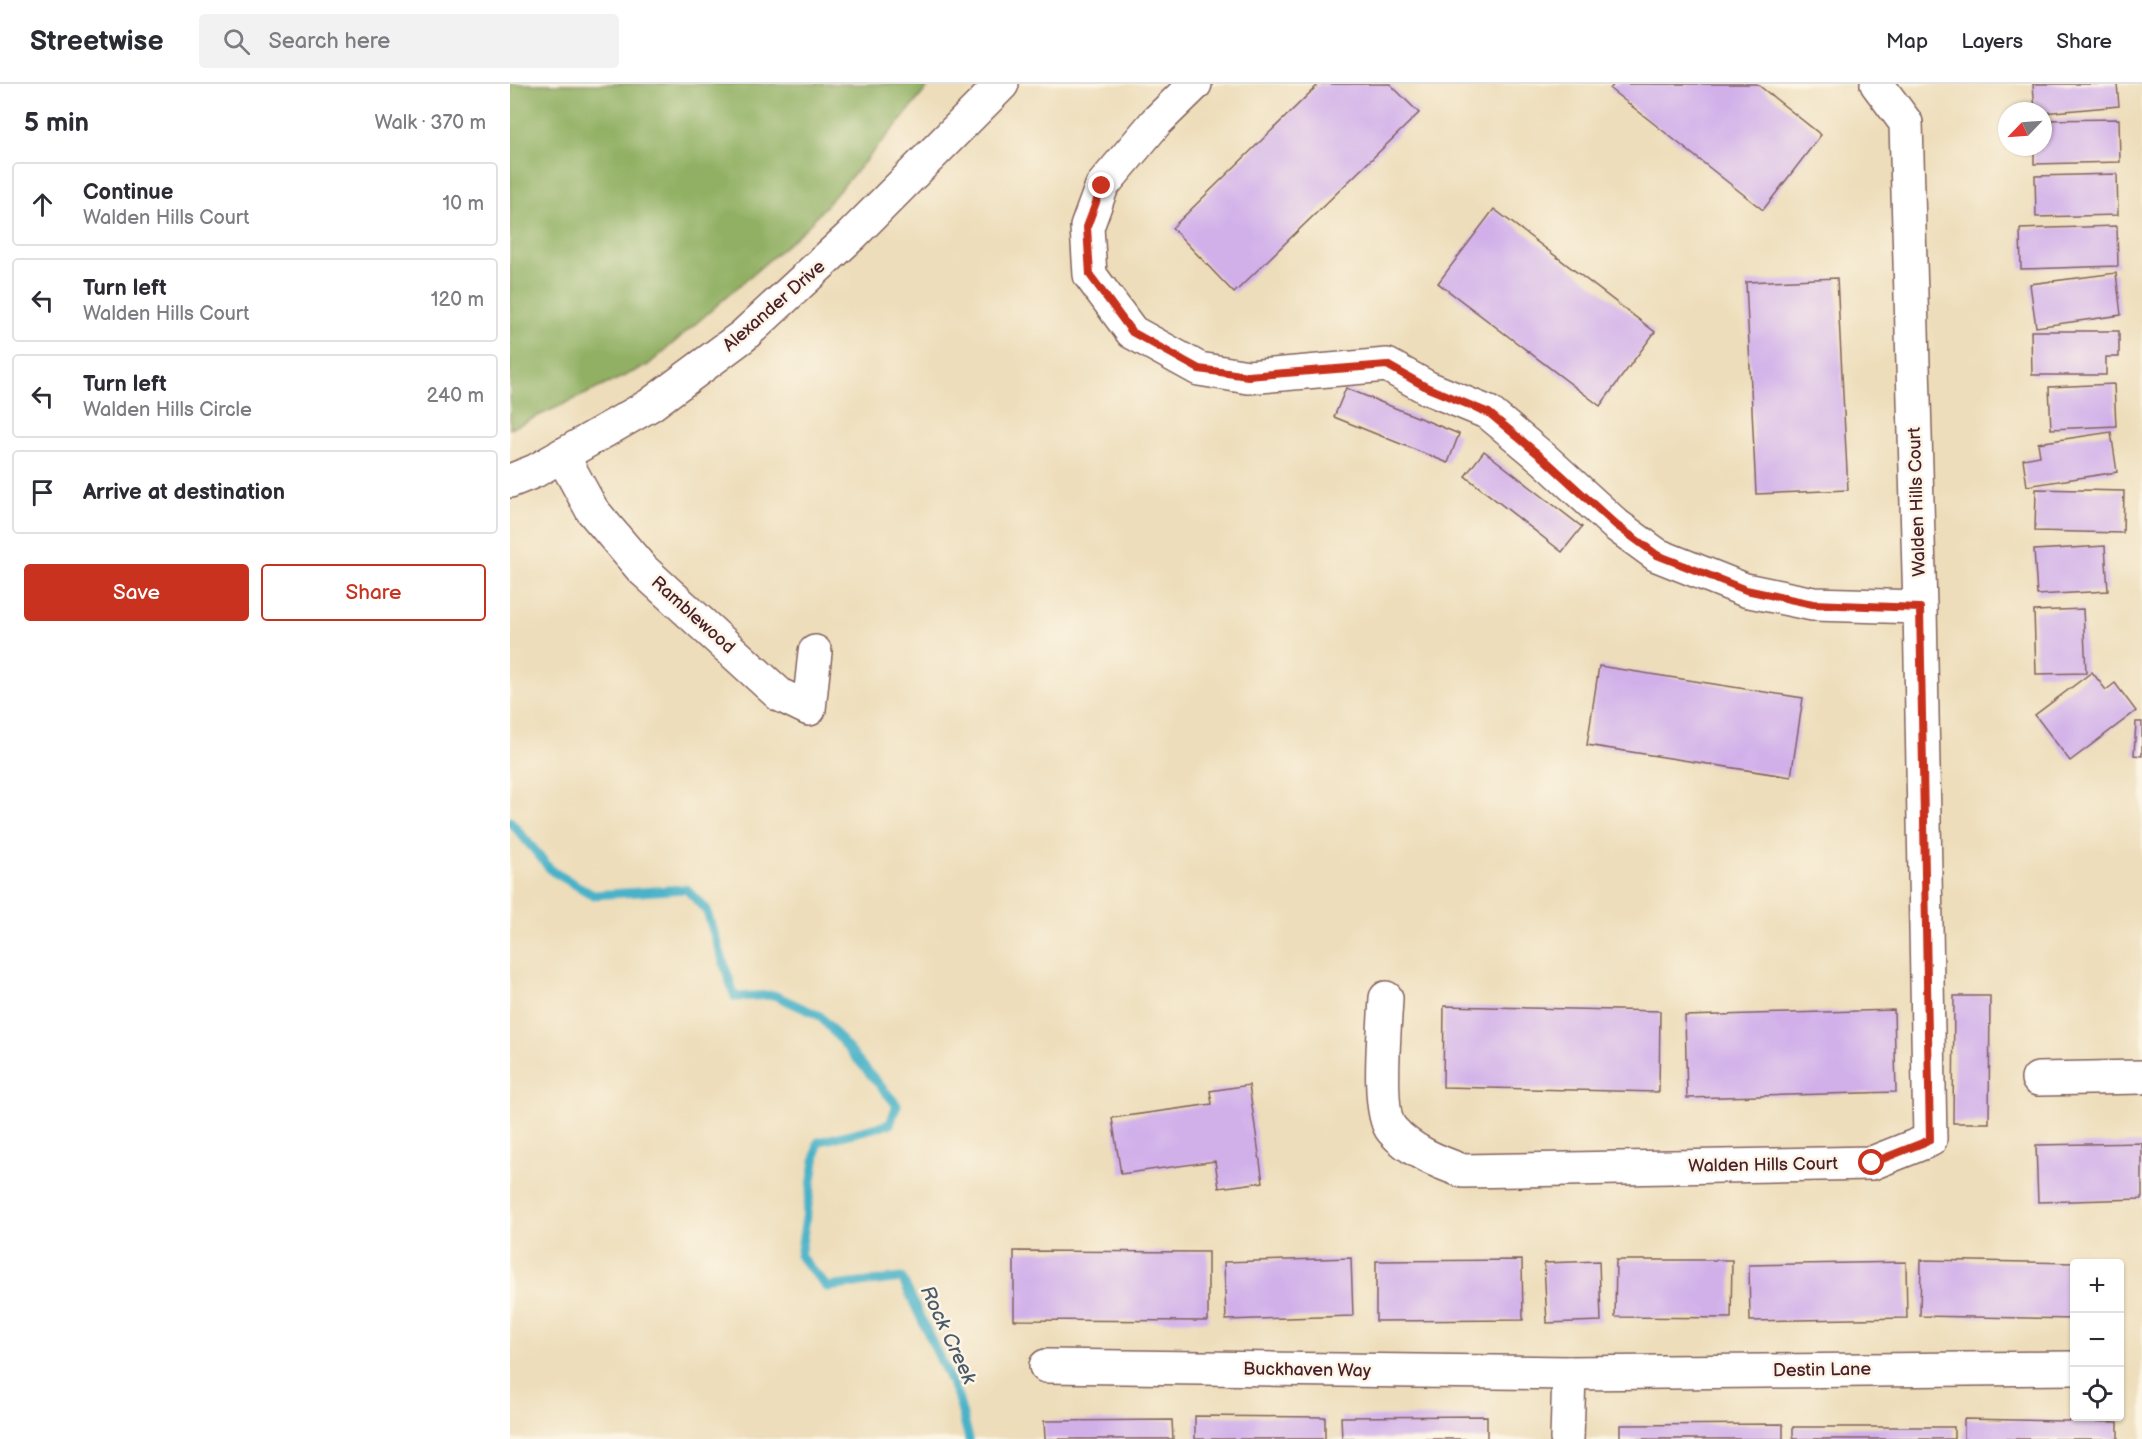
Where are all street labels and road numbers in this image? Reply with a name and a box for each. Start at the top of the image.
street label: Alexander Drive [719,256,829,356]
street label: Walden Hills Court [1904,426,1930,577]
street label: Ramblewood [647,572,739,658]
street label: Walden Hills Court [1688,1153,1839,1177]
street label: Buckhaven Way [1243,1358,1372,1382]
street label: Destin Lane [1773,1359,1872,1381]

